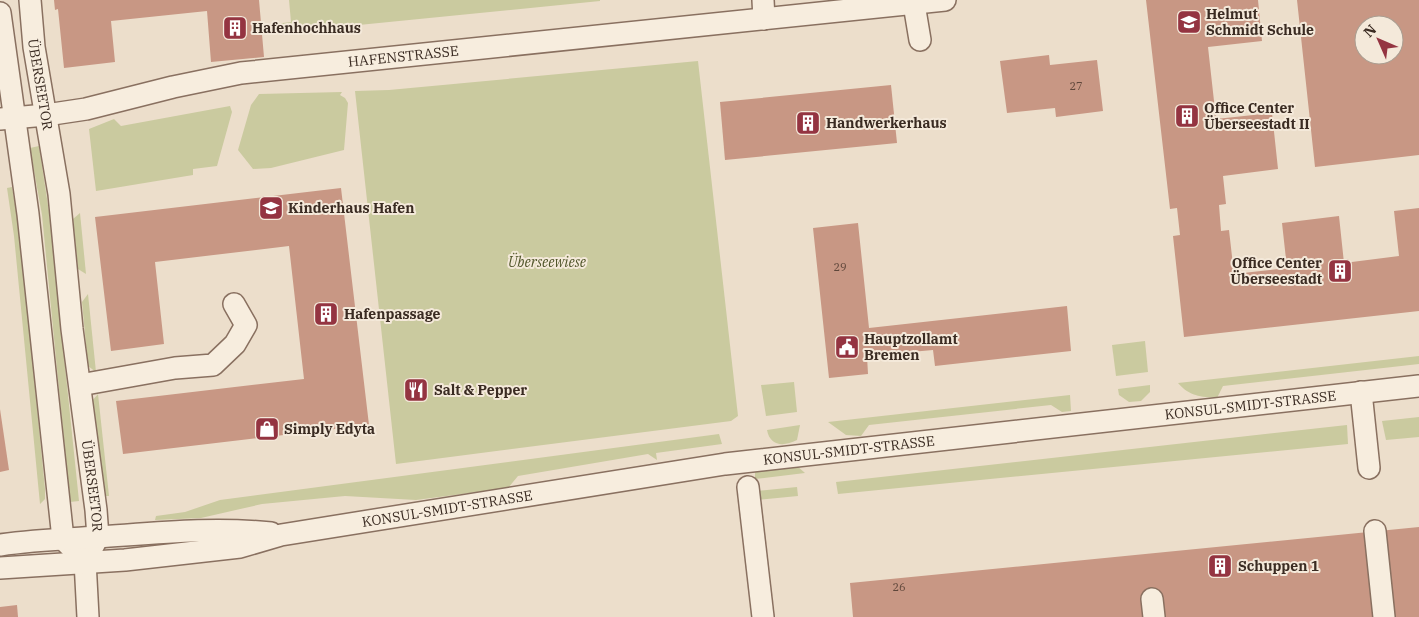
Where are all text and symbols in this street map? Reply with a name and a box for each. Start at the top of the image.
place label: Helmut Schmidt Schule [1206,5,1314,39]
school or university icon: Helmut Schmidt Schule [1176,9,1202,35]
building icon: Hafenhochhaus [222,15,248,41]
north arrow [1354,15,1404,65]
place label: Hafenhochhaus [252,19,361,37]
text: N [1360,21,1380,41]
street label: ÜBERSEETOR [24,38,57,132]
street label: HAFENSTRASSE [347,41,460,71]
house number: 27 [1069,79,1083,93]
place label: Office Center Überseestadt II [1204,99,1310,133]
building icon: Office Center Überseestadt II [1174,103,1200,129]
building icon: Handwerkerhaus [795,110,821,136]
place label: Handwerkerhaus [826,114,947,132]
school or university icon: Kinderhaus Hafen [258,195,284,221]
place label: Kinderhaus Hafen [288,199,414,217]
park label: Überseewiese [508,252,587,271]
place label: Office Center Überseestadt [1230,254,1322,288]
building icon: Office Center Überseestadt [1327,258,1353,284]
house number: 29 [833,260,847,274]
building icon: Hafenpassage [313,301,339,327]
place label: Hafenpassage [344,305,440,323]
place label: Hauptzollamt Bremen [864,330,958,364]
public building icon: Hauptzollamt Bremen [834,334,860,360]
restaurant icon: Salt & Pepper [403,377,429,403]
place label: Salt & Pepper [434,381,527,399]
street label: KONSUL-SMIDT-STRASSE [1164,386,1337,424]
shop icon: Simply Edyta [254,416,280,442]
place label: Simply Edyta [284,420,375,438]
street label: KONSUL-SMIDT-STRASSE [762,431,936,469]
street label: ÜBERSEETOR [78,439,107,533]
street label: KONSUL-SMIDT-STRASSE [361,486,534,531]
building icon: Schuppen 1 [1207,553,1233,579]
place label: Schuppen 1 [1238,557,1319,575]
house number: 26 [892,580,906,594]

